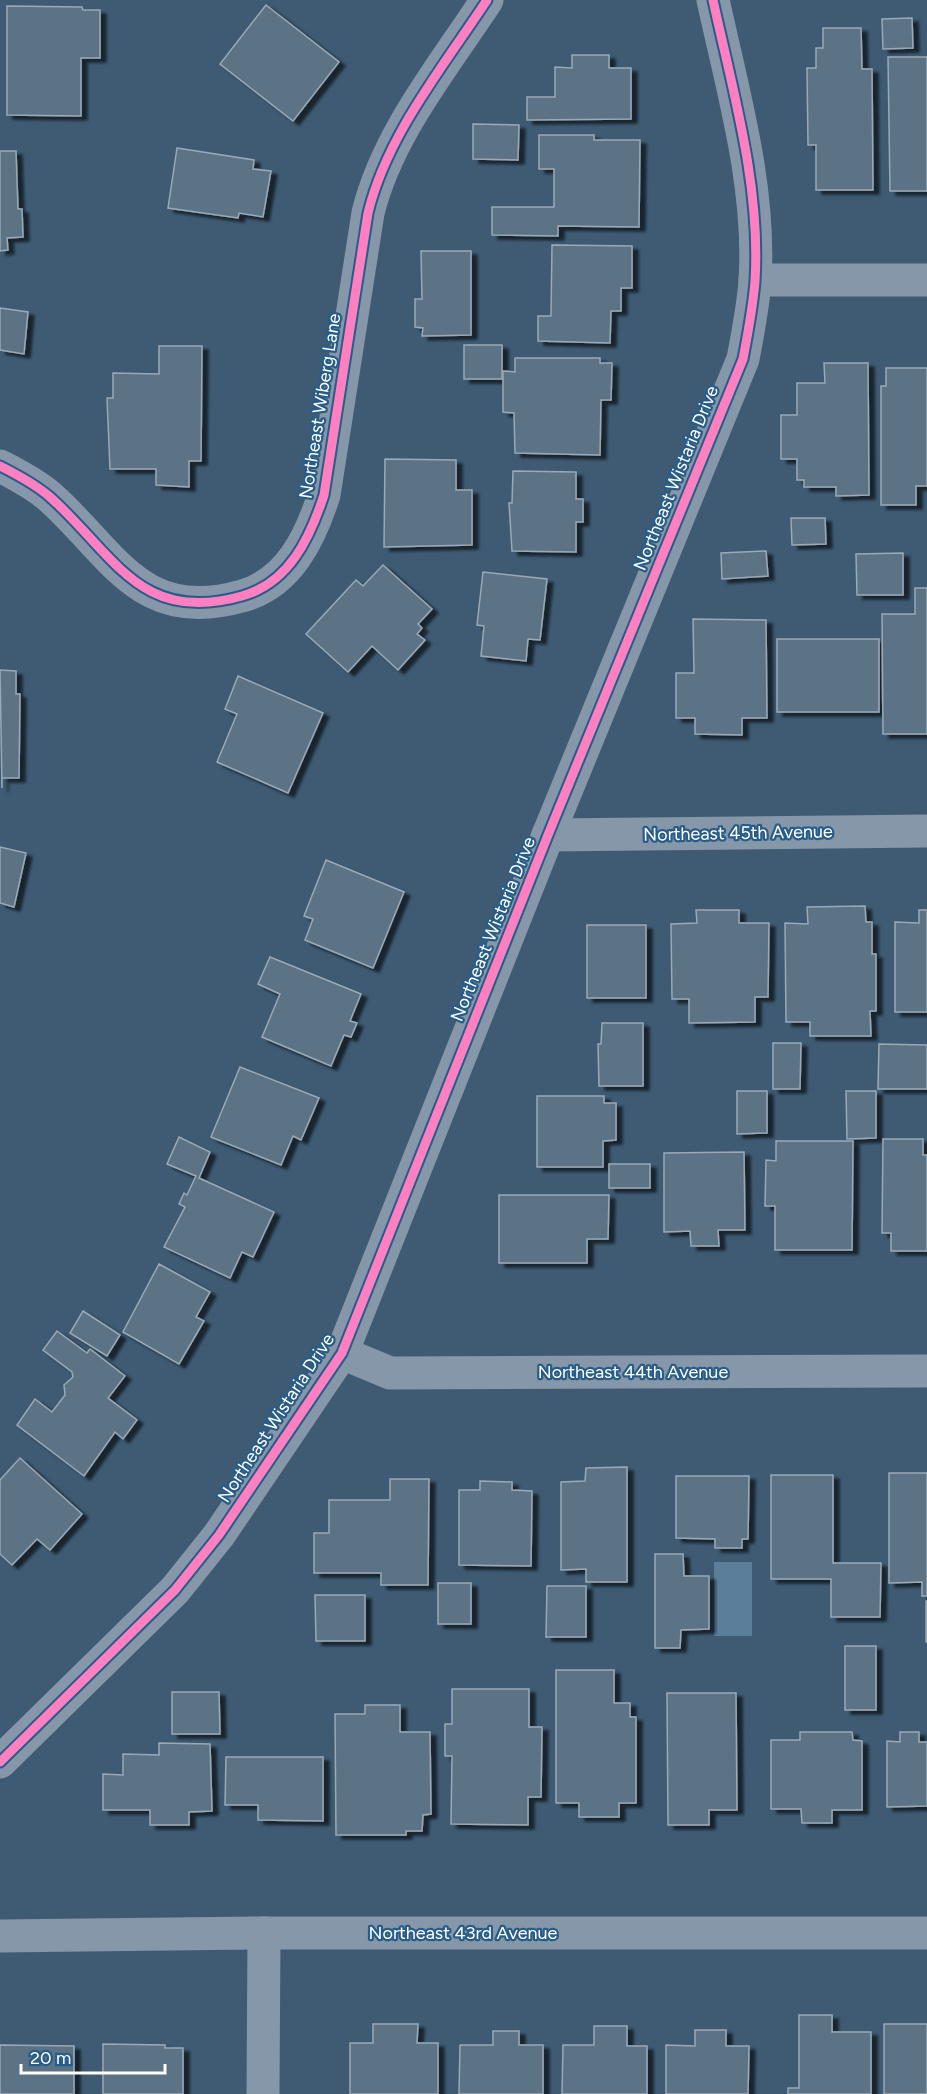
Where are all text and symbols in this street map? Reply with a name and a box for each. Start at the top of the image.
street label: Northeast Wiberg Lane [294,312,346,500]
street label: Northeast Wistaria Drive [629,382,723,574]
street label: Northeast 45th Avenue [643,820,833,846]
street label: Northeast Wistaria Drive [446,833,540,1025]
street label: Northeast Wistaria Drive [213,1329,339,1507]
street label: Northeast 44th Avenue [538,1361,728,1383]
street label: Northeast 43rd Avenue [369,1922,558,1944]
scale bar [21,2037,165,2075]
text: 20 m [30,2047,71,2069]

